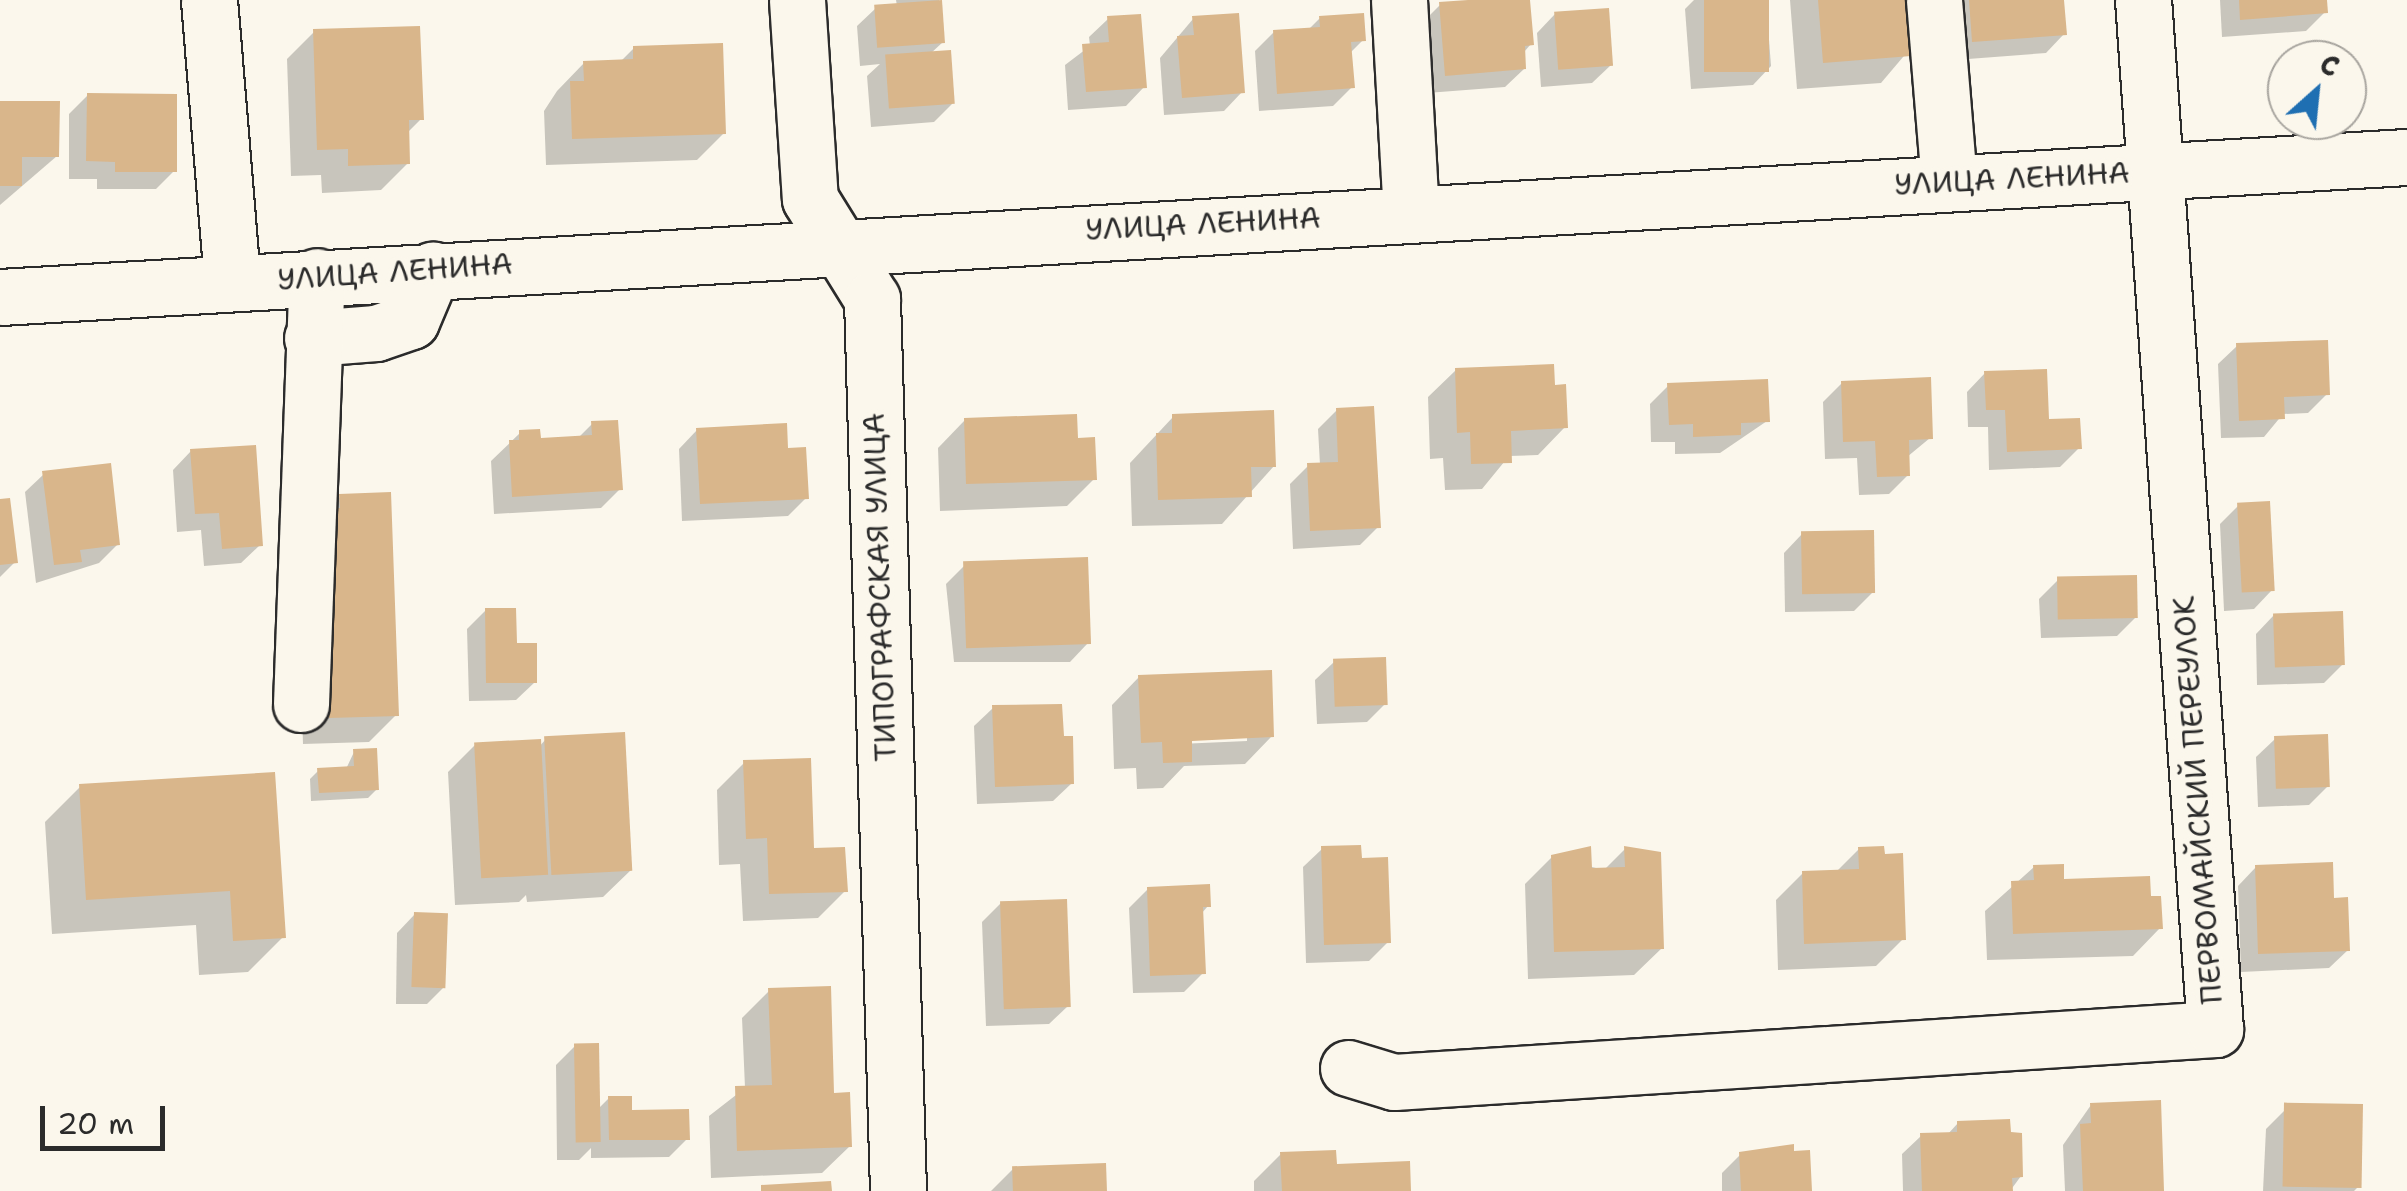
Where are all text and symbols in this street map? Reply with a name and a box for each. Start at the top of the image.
north arrow [2267,40,2367,140]
text: С [2313,44,2346,86]
street label: УЛИЦА ЛЕНИНА [1893,155,2131,203]
street label: УЛИЦА ЛЕНИНА [1084,200,1322,248]
street label: УЛИЦА ЛЕНИНА [276,246,514,298]
street label: ТИПОГРАФСКАЯ УЛИЦА [856,412,904,762]
street label: ПЕРВОМАЙСКИЙ ПЕРЕУЛОК [2166,595,2230,1005]
scale bar [45,1086,170,1148]
text: 20 m [57,1103,134,1144]

